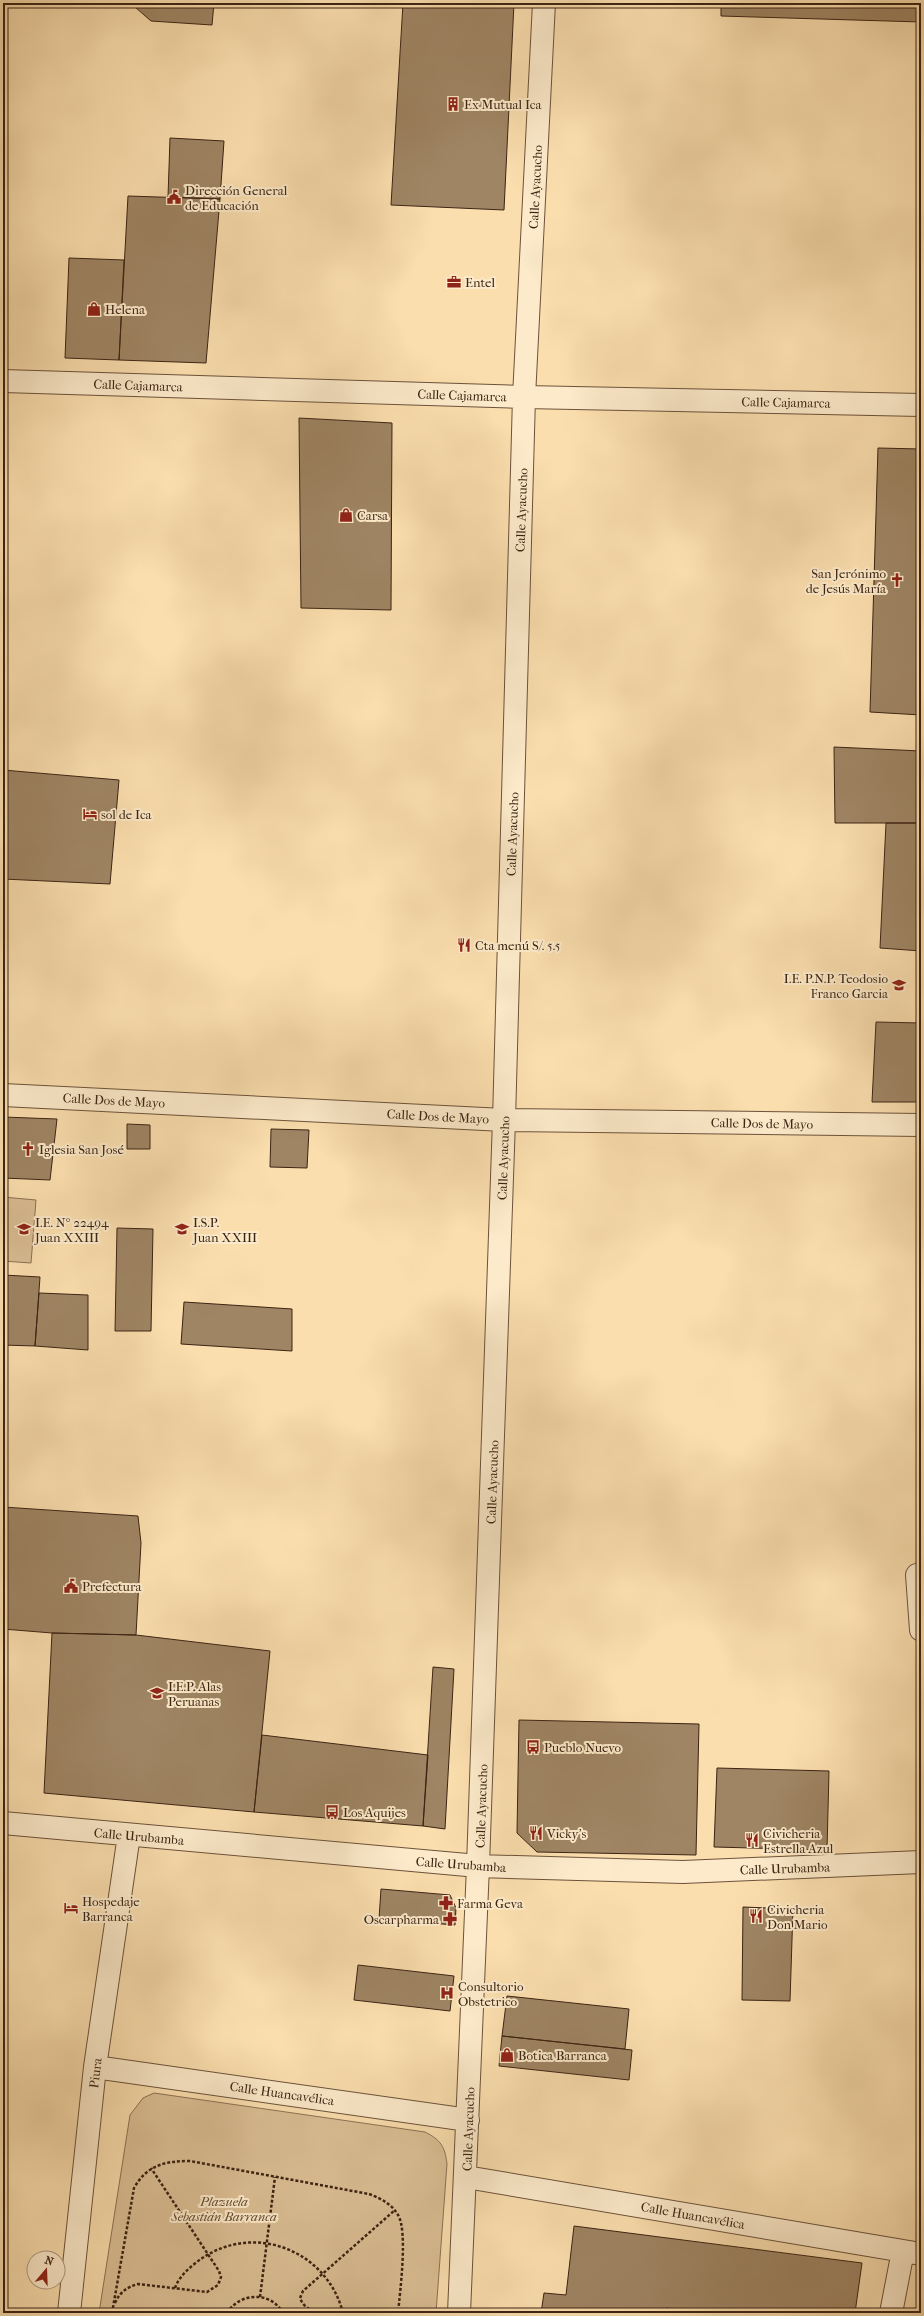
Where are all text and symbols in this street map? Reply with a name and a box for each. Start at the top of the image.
building icon: Ex Mutual Ica [445,96,461,112]
place label: Ex Mutual Ica [464,97,543,112]
street label: Calle Ayacucho [526,144,545,230]
place label: Dirección General de Educación [185,183,288,213]
public building icon: Dirección General de Educación [166,189,182,205]
office icon: Entel [446,274,462,290]
place label: Entel [465,275,495,290]
shop icon: Helena [86,301,102,317]
place label: Helena [105,302,146,317]
street label: Calle Cajamarca [93,376,184,395]
street label: Calle Cajamarca [417,386,508,405]
street label: Calle Cajamarca [741,394,832,411]
street label: Calle Ayacucho [513,467,530,552]
shop icon: Carsa [338,507,354,523]
place label: Carsa [357,508,389,523]
place label: San Jerónimo de Jesús María [806,566,887,596]
church icon: San Jerónimo de Jesús María [889,572,905,588]
street label: Calle Ayacucho [504,791,521,876]
hotel icon: sol de Ica [82,806,98,822]
place label: sol de Ica [101,807,153,822]
restaurant icon: Cta menú S/. 5.5 [456,937,472,953]
place label: Cta menú S/. 5.5 [475,938,561,953]
place label: I.E. P.N.P. Teodosio Franco Garcia [784,971,889,1001]
school or university icon: I.E. P.N.P. Teodosio Franco Garcia [891,977,907,993]
street label: Calle Dos de Mayo [62,1090,166,1111]
street label: Calle Dos de Mayo [386,1106,490,1127]
street label: Calle Ayacucho [495,1115,512,1200]
street label: Calle Dos de Mayo [711,1115,814,1132]
church icon: Iglesia San José [20,1141,36,1157]
place label: Iglesia San José [39,1142,124,1157]
place label: I.E. N° 22494 Juan XXIII [34,1215,109,1245]
place label: I.S.P. Juan XXIII [192,1215,257,1245]
school or university icon: I.E. N° 22494 Juan XXIII [16,1221,32,1237]
school or university icon: I.S.P. Juan XXIII [174,1221,190,1237]
street label: Calle Ayacucho [484,1439,501,1524]
public building icon: Prefectura [63,1578,79,1594]
place label: Prefectura [82,1579,143,1594]
place label: I.E.P. Alas Peruanas [168,1679,221,1709]
school or university icon: I.E.P. Alas Peruanas [149,1685,165,1701]
bus stop icon: Pueblo Nuevo [525,1739,541,1755]
place label: Pueblo Nuevo [544,1740,622,1755]
street label: Calle Ayacucho [473,1763,490,1848]
bus stop icon: Los Aquijes [324,1804,340,1820]
place label: Los Aquijes [343,1805,406,1820]
street label: Calle Urubamba [93,1825,186,1848]
restaurant icon: Vicky's [528,1825,544,1841]
place label: Vicky's [546,1826,586,1841]
place label: Civicheria Estrella Azul [763,1826,834,1856]
restaurant icon: Civicheria Estrella Azul [744,1832,760,1848]
street label: Calle Urubamba [415,1854,508,1875]
street label: Calle Urubamba [740,1859,831,1878]
place label: Hospedaje Barranca [82,1894,140,1924]
pharmacy icon: Farma Geva [438,1895,454,1911]
place label: Farma Geva [457,1896,524,1911]
hotel icon: Hospedaje Barranca [63,1900,79,1916]
place label: Civicheria Don Mario [767,1902,828,1932]
restaurant icon: Civicheria Don Mario [748,1908,764,1924]
pharmacy icon: Oscarpharma [442,1911,458,1927]
place label: Oscarpharma [364,1912,440,1927]
place label: Consultorio Obstetrico [458,1979,524,2009]
hospital icon: Consultorio Obstetrico [439,1985,455,2001]
shop icon: Botica Barranca [499,2047,515,2063]
place label: Botica Barranca [518,2048,608,2063]
street label: Piura [86,2056,105,2089]
street label: Calle Huancavélica [229,2079,336,2108]
street label: Calle Ayacucho [460,2086,477,2171]
park label: Plazuela Sebastián Barranca [170,2194,277,2224]
street label: Calle Huancavélica [640,2199,747,2232]
north arrow [26,2250,66,2290]
text: N [43,2254,56,2269]

